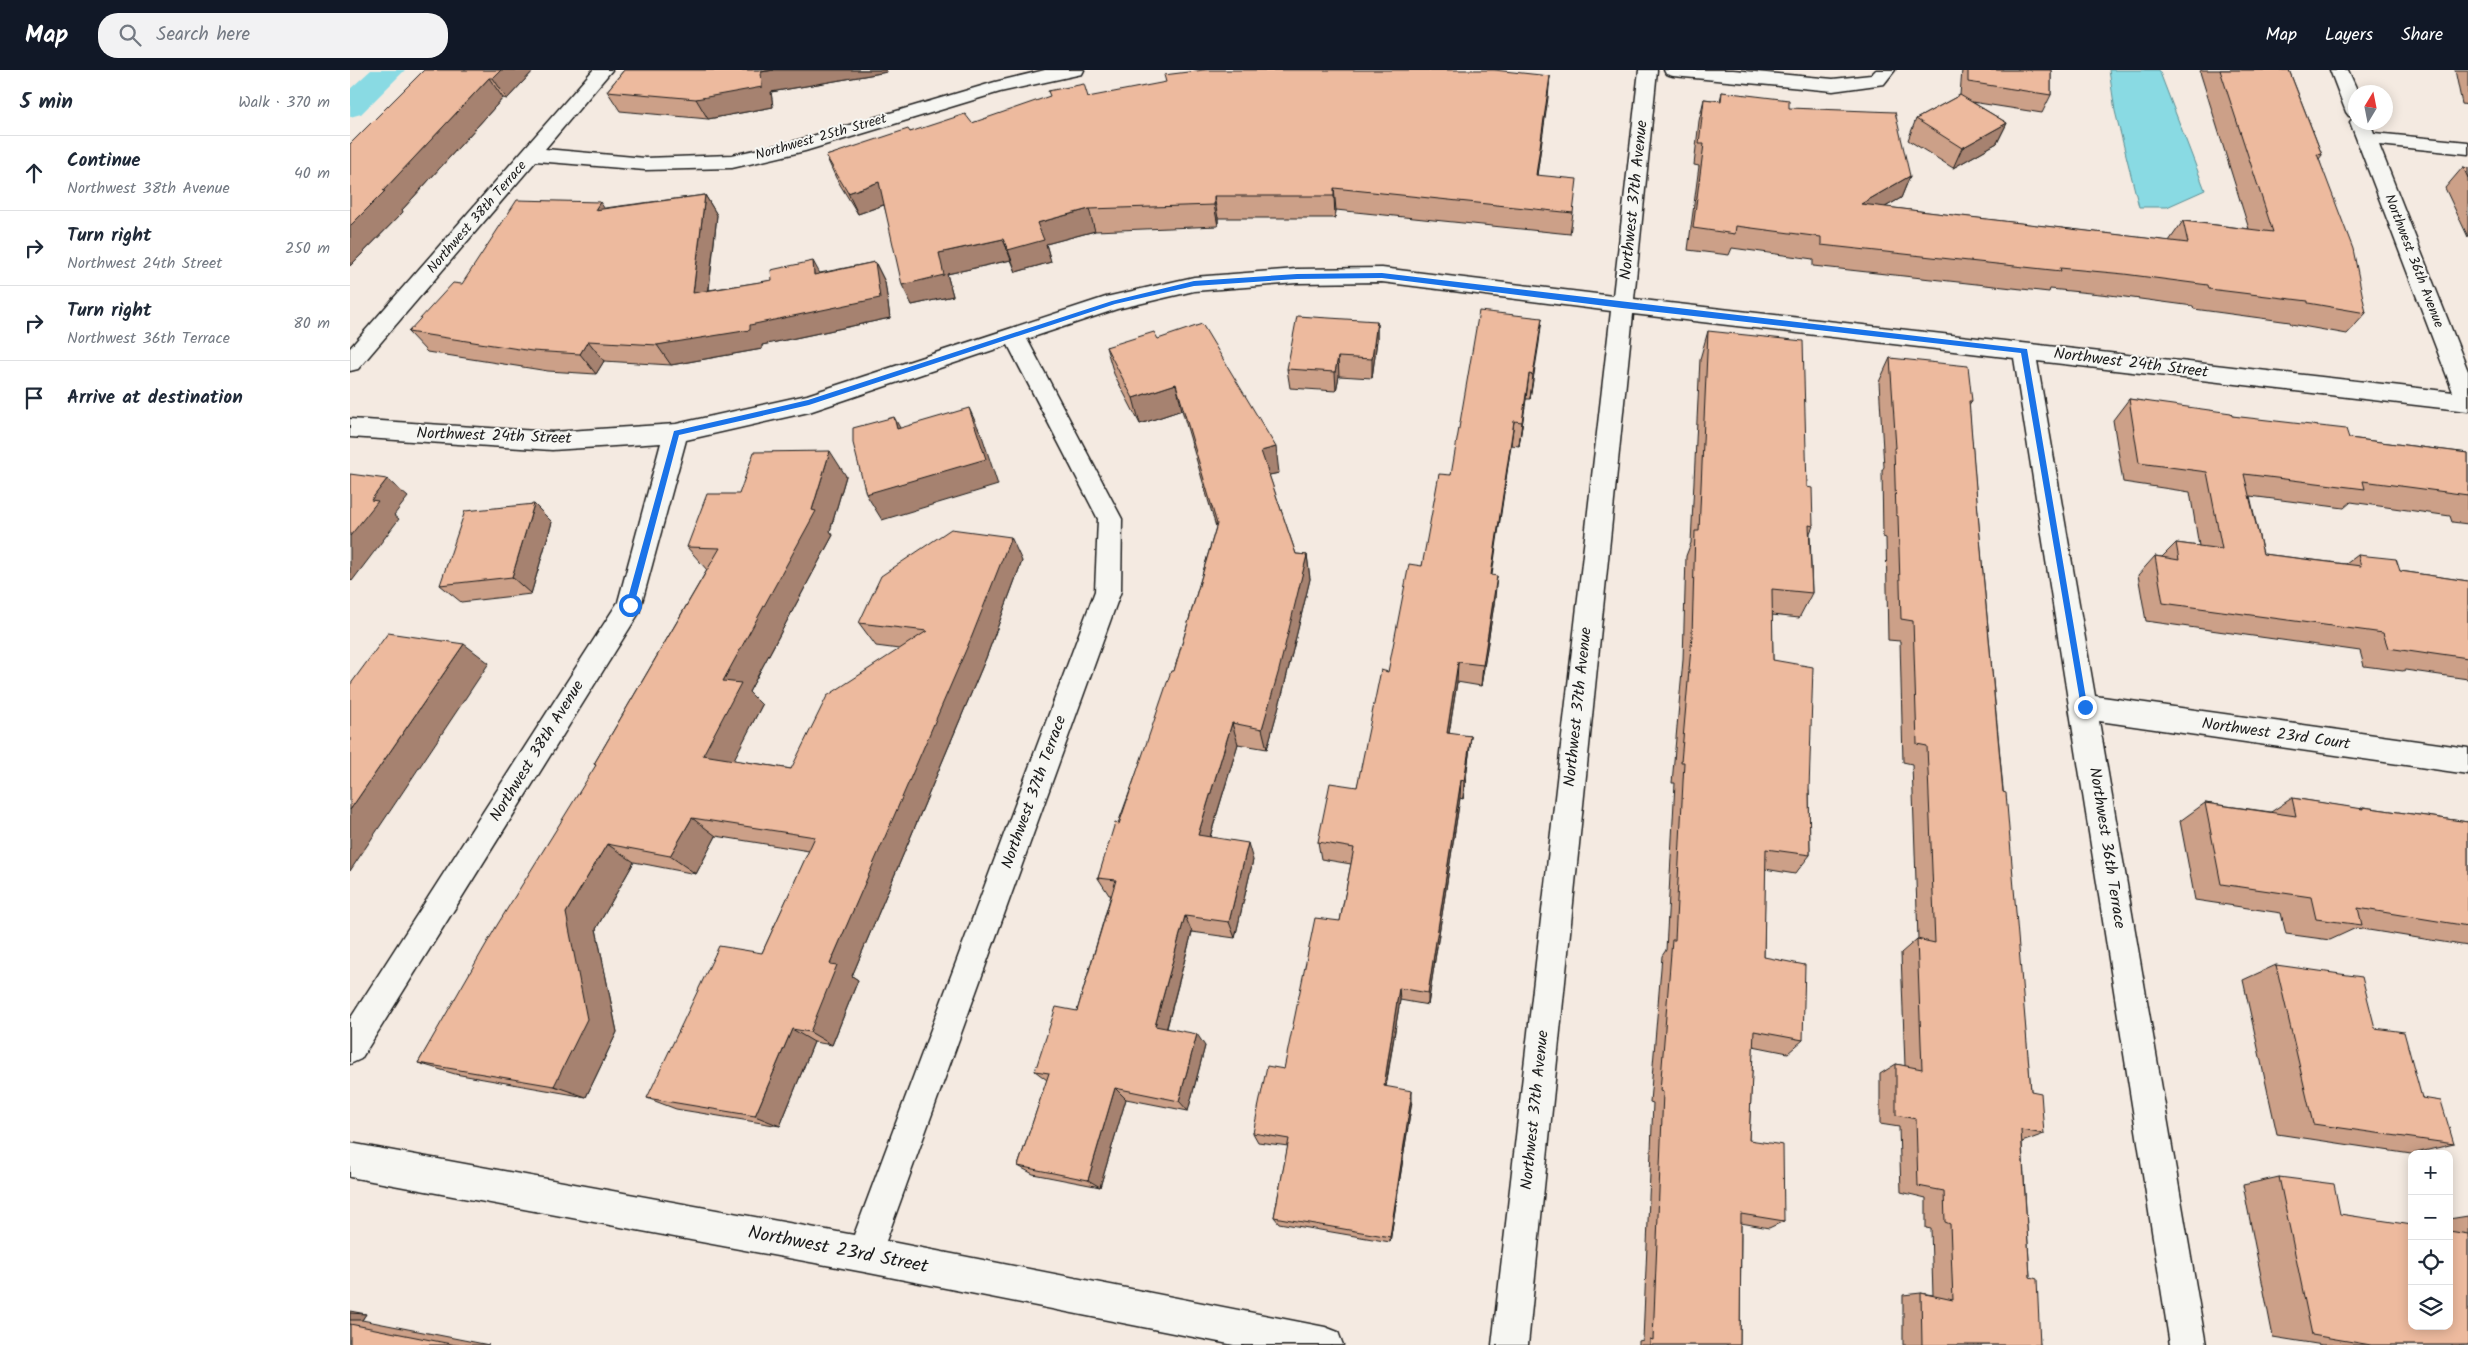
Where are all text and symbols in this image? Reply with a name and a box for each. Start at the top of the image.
search box [98,13,448,58]
text: Map [25,16,68,55]
text: Search here [156,20,250,50]
icon: search [116,21,144,49]
text: Map [2266,21,2297,50]
text: Layers [2325,21,2373,50]
text: Share [2401,21,2443,50]
north arrow [2348,85,2393,130]
text: 5 min [20,86,73,119]
text: Walk · 370 m [238,90,330,115]
street label: Northwest 25th Street [753,108,890,166]
street label: Northwest 37th Avenue [1613,119,1655,281]
text: Continue [67,146,140,176]
street label: Northwest 38th Terrace [422,155,533,278]
icon: ahead [20,159,48,187]
text: 40 m [294,161,330,186]
text: Northwest 38th Avenue [67,176,230,201]
street label: Northwest 36th Avenue [2378,191,2450,332]
text: Turn right [67,221,152,251]
icon: right [20,234,48,262]
text: 250 m [285,236,330,261]
text: Northwest 24th Street [67,251,222,276]
text: Turn right [67,296,152,326]
icon: right [20,309,48,337]
text: 80 m [293,311,330,336]
text: Northwest 36th Terrace [67,326,230,351]
street label: Northwest 24th Street [2052,341,2210,385]
text: Arrive at destination [67,383,243,413]
icon: arrive [20,384,48,412]
street label: Northwest 24th Street [416,421,573,451]
route start [619,594,642,617]
street label: Northwest 37th Avenue [1557,626,1599,788]
street label: Northwest 38th Avenue [483,675,591,827]
route end [2074,696,2097,719]
street label: Northwest 23rd Court [2200,711,2353,757]
street label: Northwest 37th Terrace [995,712,1073,872]
street label: Northwest 36th Terrace [2082,766,2132,930]
street label: Northwest 37th Avenue [1514,1029,1556,1191]
map controls [2408,1150,2453,1330]
button: + [2408,1150,2453,1195]
button: − [2408,1195,2453,1240]
street label: Northwest 23rd Street [745,1218,931,1282]
button: locate [2408,1240,2453,1285]
button: layers [2408,1285,2453,1330]

